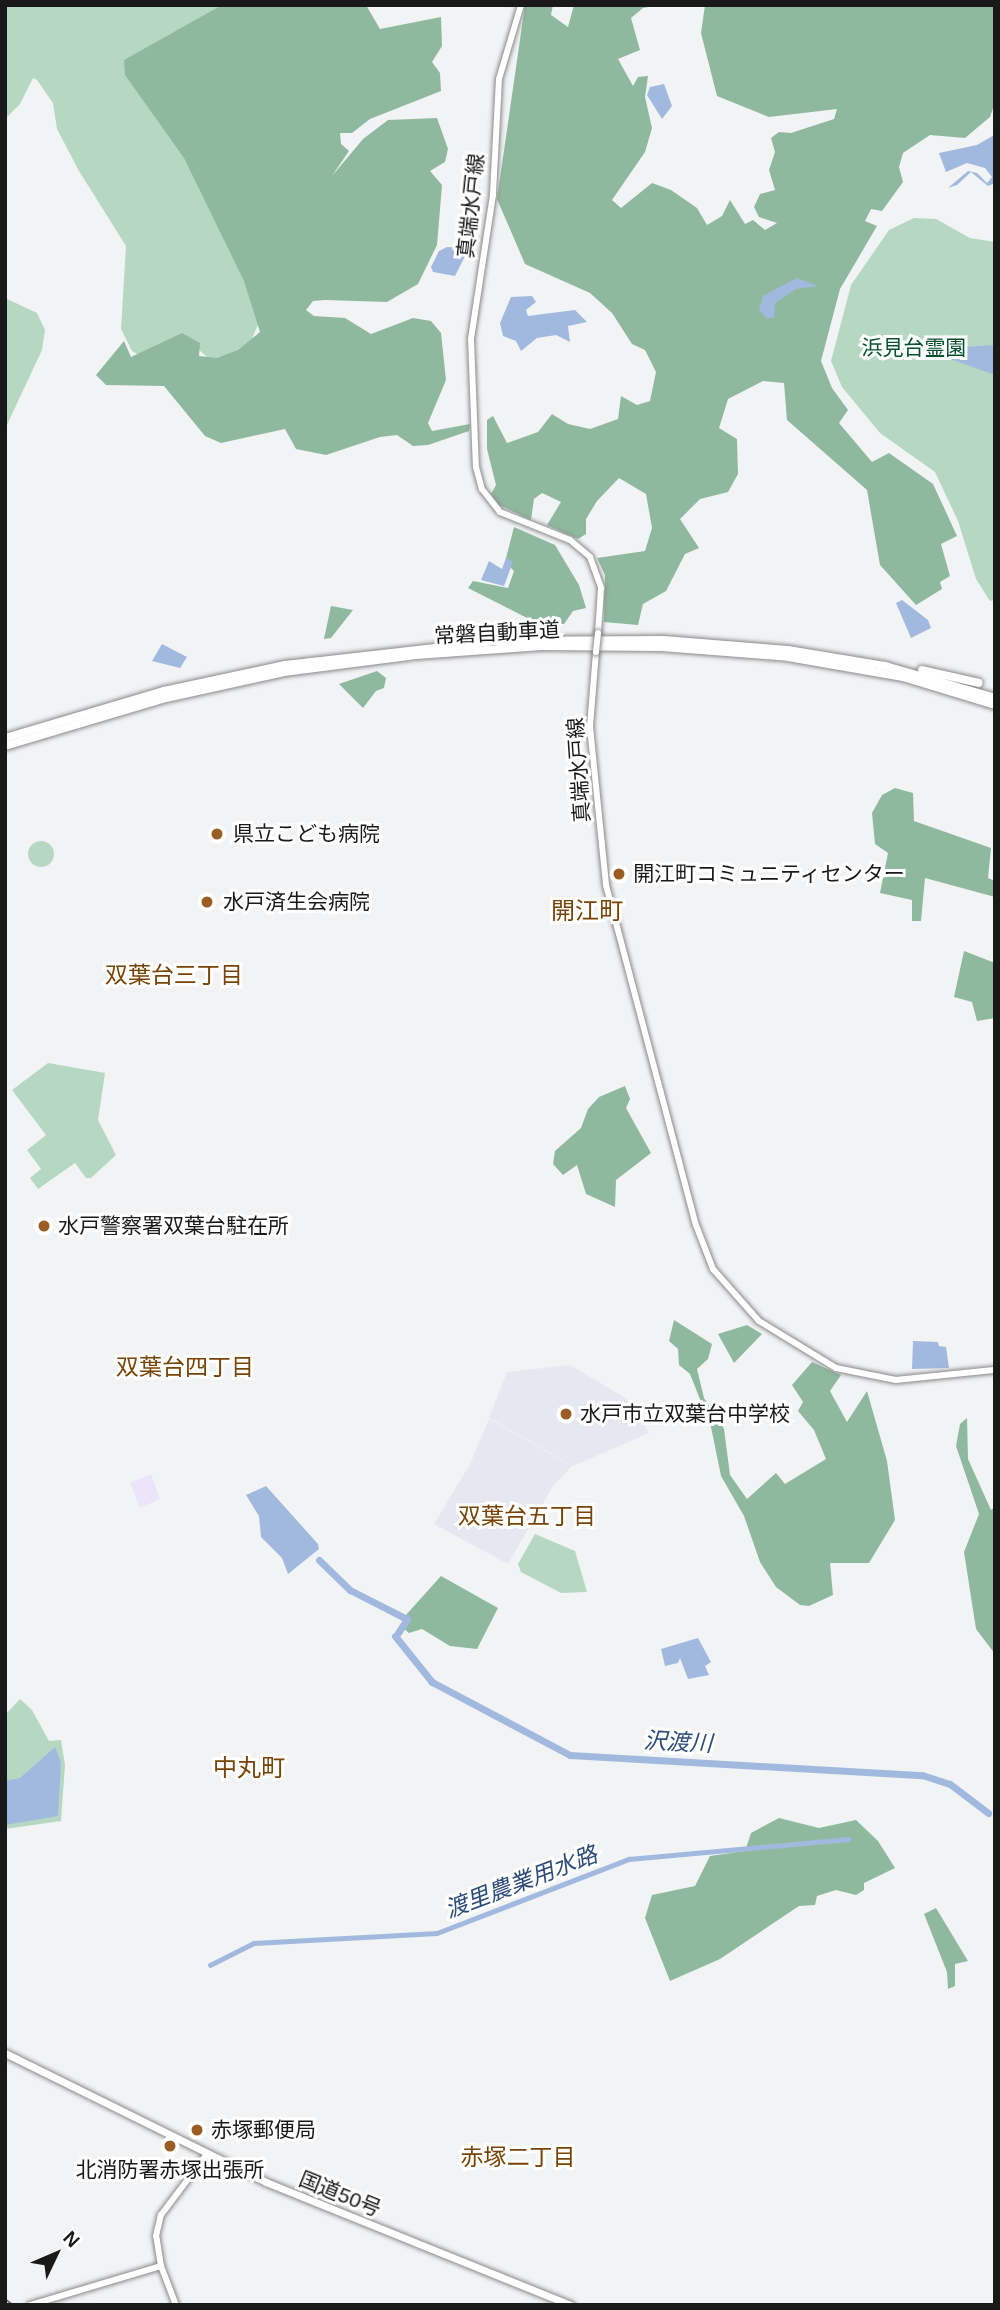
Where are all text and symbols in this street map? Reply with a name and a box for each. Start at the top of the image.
street label: 真端水戸線 [453,152,489,260]
park label: 浜見台霊園 [862,335,966,361]
street label: 常磐自動車道 [433,617,561,649]
street label: 真端水戸線 [563,717,595,823]
place label: 県立こども病院 [233,821,380,847]
marker: 県立こども病院 [207,824,227,844]
place label: 開江町コミュニティセンター [633,861,906,887]
marker: 開江町コミュニティセンター [611,866,627,882]
place label: 水戸済生会病院 [223,889,370,915]
marker: 水戸済生会病院 [197,892,217,912]
district label: 開江町 [551,897,623,925]
district label: 双葉台三丁目 [105,961,243,989]
place label: 水戸警察署双葉台駐在所 [58,1213,289,1239]
marker: 水戸警察署双葉台駐在所 [36,1218,52,1234]
district label: 双葉台四丁目 [116,1353,254,1381]
place label: 水戸市立双葉台中学校 [580,1401,790,1427]
marker: 水戸市立双葉台中学校 [558,1406,574,1422]
district label: 双葉台五丁目 [458,1502,596,1530]
water label: 沢渡川 [643,1726,713,1758]
district label: 中丸町 [213,1754,285,1782]
water label: 渡里農業用水路 [441,1840,601,1924]
place label: 赤塚郵便局 [211,2117,316,2143]
marker: 赤塚郵便局 [189,2122,205,2138]
marker: 北消防署赤塚出張所 [162,2138,178,2154]
district label: 赤塚二丁目 [461,2143,575,2171]
place label: 北消防署赤塚出張所 [76,2157,264,2183]
street label: 国道50号 [295,2166,385,2222]
north arrow [21,2219,91,2289]
text: N [59,2227,84,2251]

